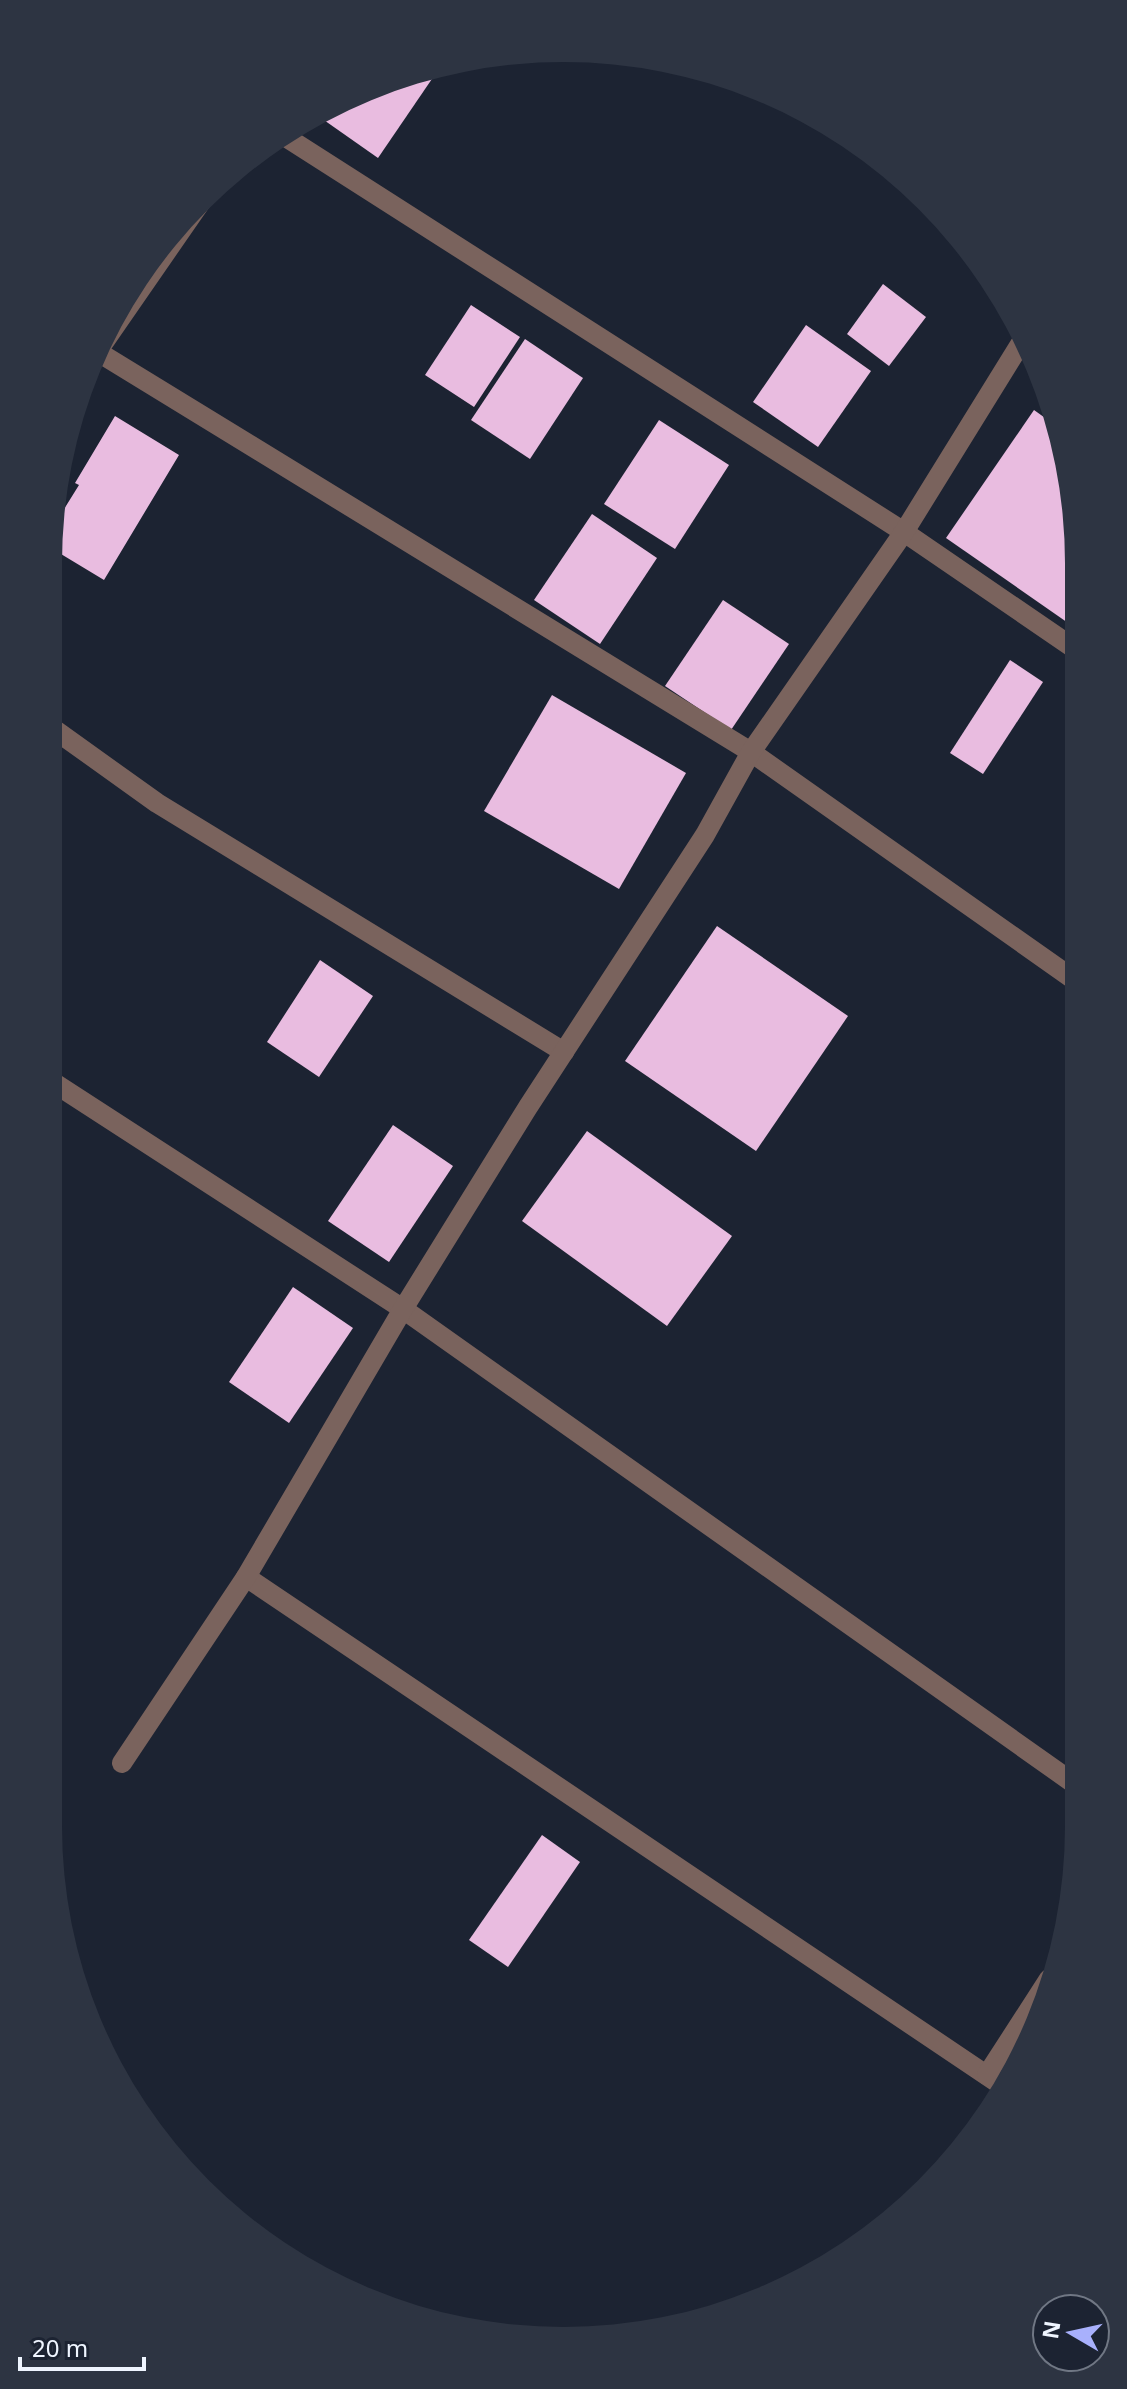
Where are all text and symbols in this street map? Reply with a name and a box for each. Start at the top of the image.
north arrow [1031,2293,1111,2373]
text: N [1034,2319,1066,2341]
scale bar [20,2321,144,2371]
text: 20 m [32,2331,88,2364]

